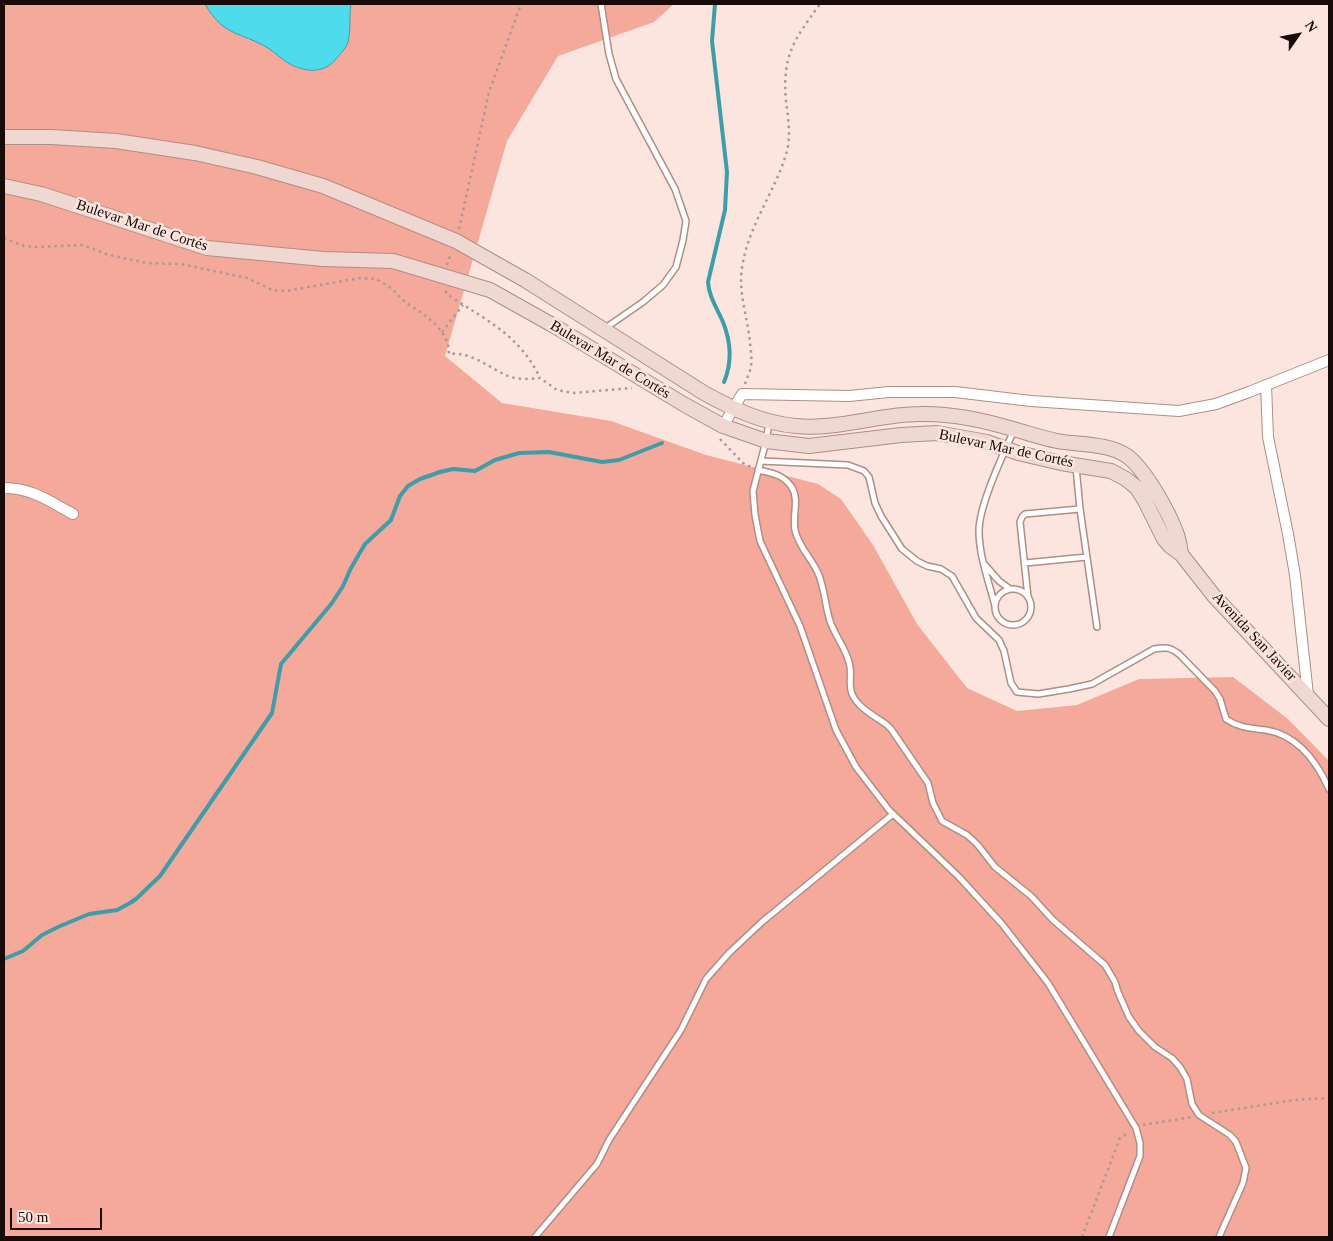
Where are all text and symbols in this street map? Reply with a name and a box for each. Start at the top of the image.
north arrow [1273,10,1323,60]
text: N [1302,18,1320,35]
street label: Bulevar Mar de Cortés [74,196,210,256]
street label: Bulevar Mar de Cortés [547,317,673,403]
street label: Bulevar Mar de Cortés [937,426,1075,472]
street label: Avenida San Javier [1208,589,1300,685]
scale bar [12,1198,105,1230]
text: 50 m [18,1209,48,1225]

